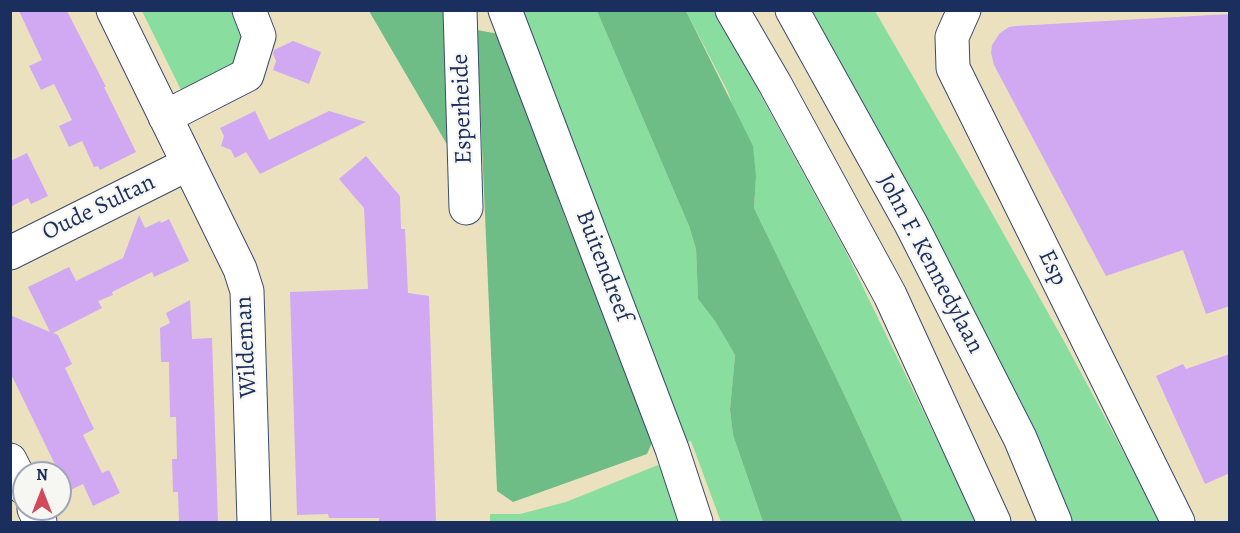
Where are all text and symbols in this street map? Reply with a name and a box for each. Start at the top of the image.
street label: Esperheide [447,53,479,165]
street label: Oude Sultan [38,168,160,248]
street label: John F. Kennedylaan [871,169,989,359]
street label: Buitendreef [569,206,637,326]
street label: Esp [1031,245,1073,291]
street label: Wildeman [230,295,264,399]
north arrow [12,461,72,521]
text: N [36,464,48,486]

